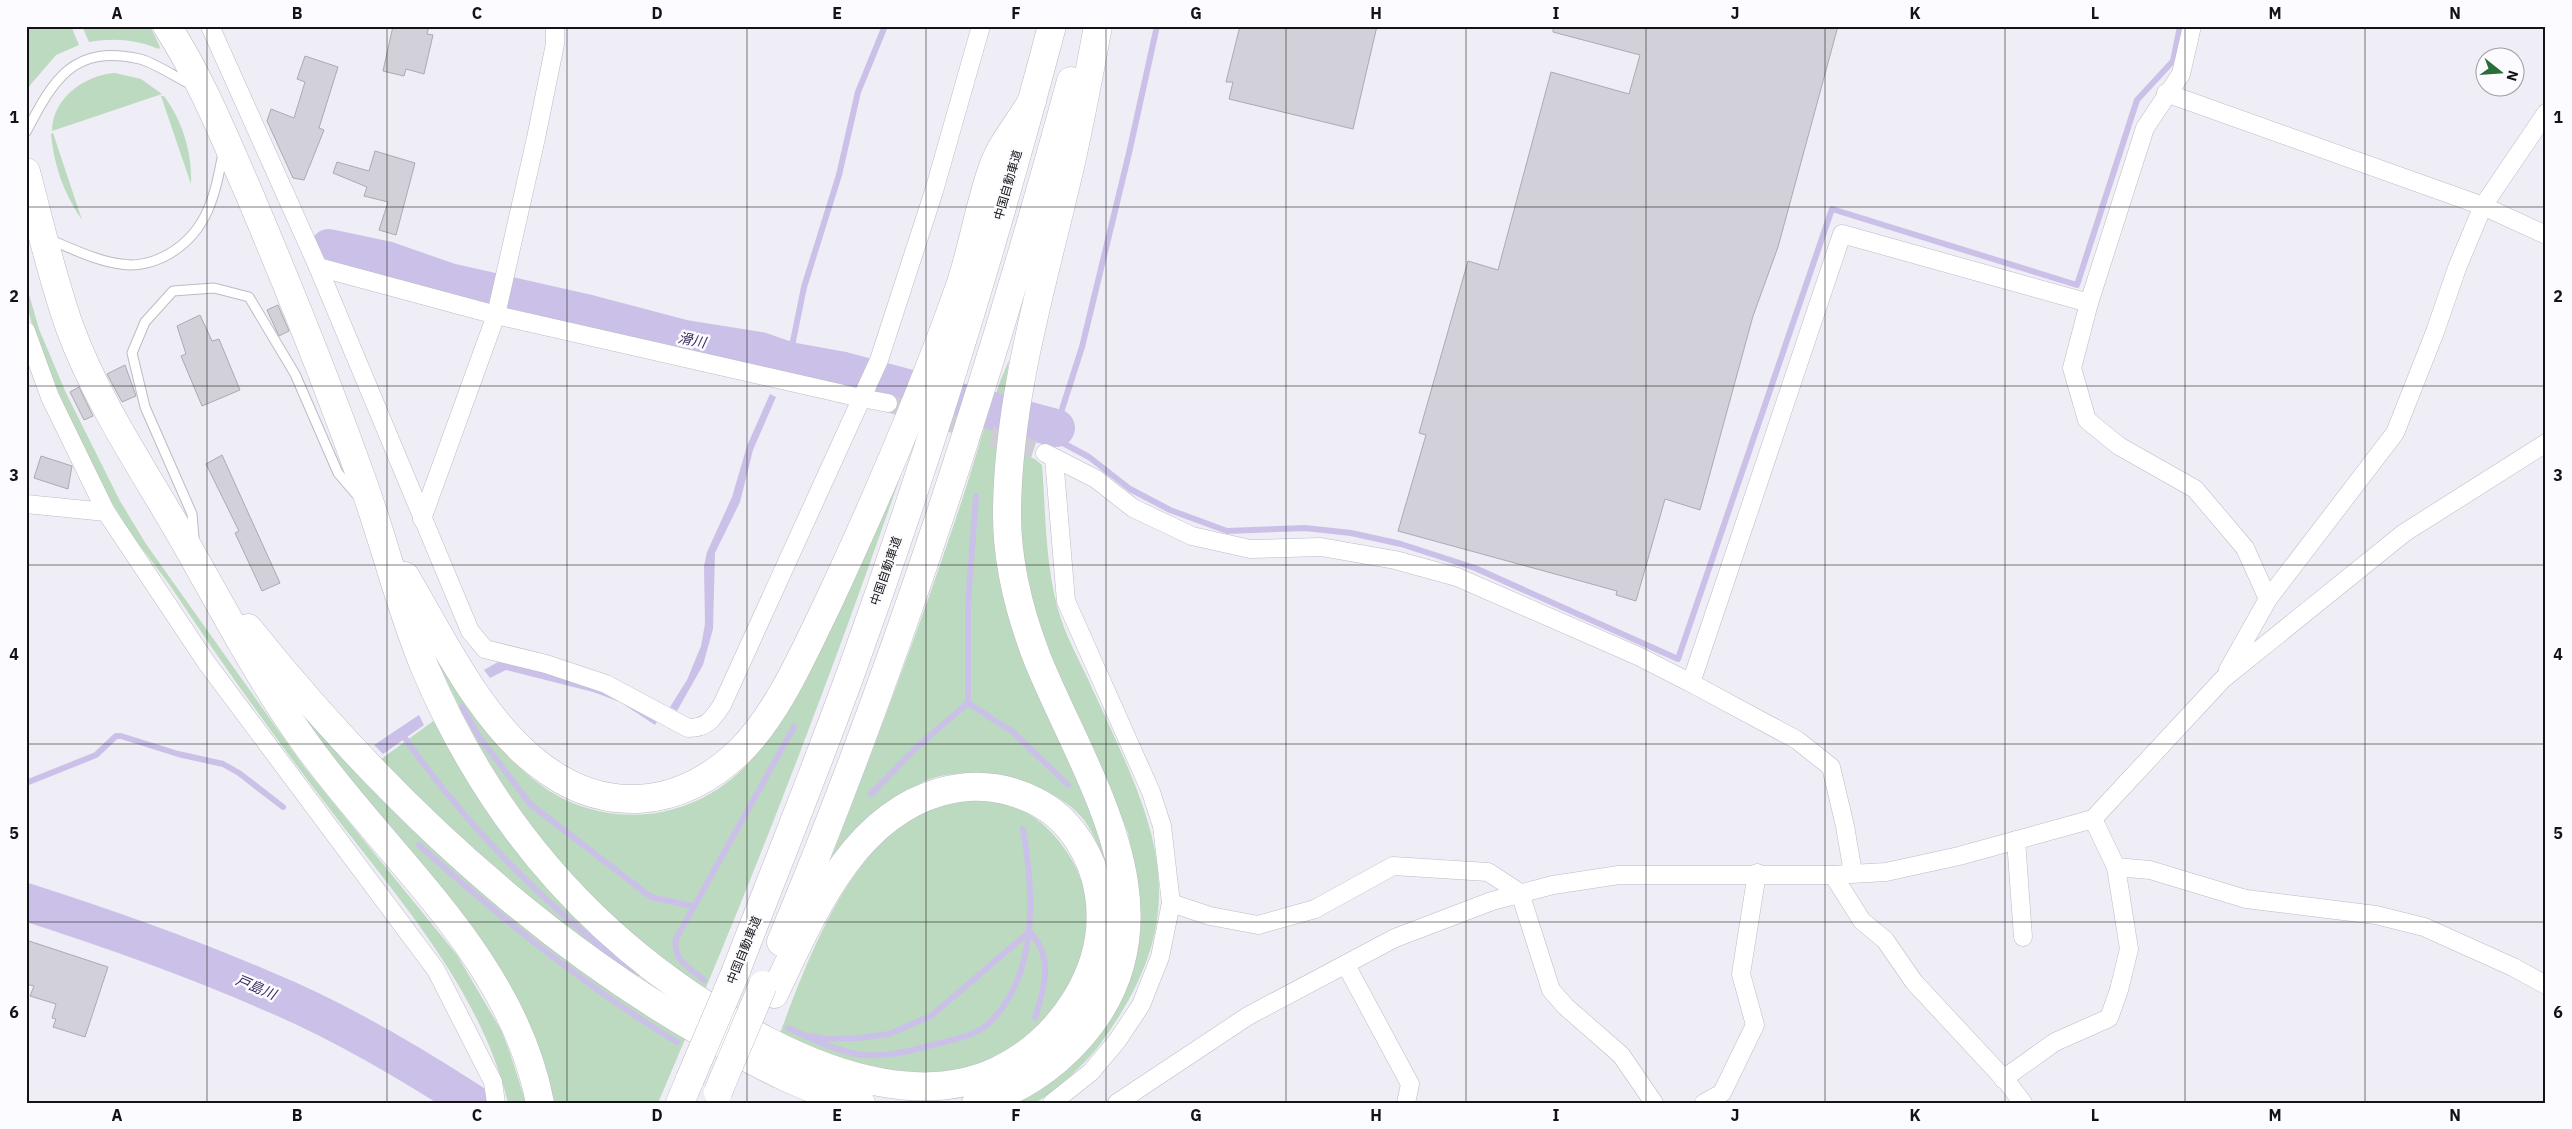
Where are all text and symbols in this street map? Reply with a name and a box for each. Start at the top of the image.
text: A [112,3,123,23]
text: B [292,3,303,23]
text: C [472,3,482,23]
text: D [651,3,663,23]
text: E [832,3,842,23]
text: F [1011,3,1021,23]
text: G [1190,3,1202,23]
text: H [1370,3,1382,23]
text: I [1553,3,1560,23]
text: J [1731,3,1739,23]
text: K [1909,3,1921,23]
text: L [2091,3,2099,23]
text: M [2268,3,2282,23]
text: N [2449,3,2461,23]
north arrow [2474,48,2524,98]
text: N [2502,68,2523,83]
text: 1 [9,107,19,127]
text: 1 [2553,107,2563,127]
street label: 中国自動車道 [990,148,1025,222]
text: 2 [9,286,19,306]
text: 2 [2553,286,2563,306]
water label: 滑川 [677,328,709,352]
text: 3 [9,465,19,485]
text: 3 [2553,465,2563,485]
street label: 中国自動車道 [867,534,904,607]
text: 4 [9,644,19,664]
text: 4 [2553,644,2563,664]
text: 5 [9,823,19,843]
text: 5 [2553,823,2563,843]
street label: 中国自動車道 [723,914,764,986]
water label: 戸島川 [233,971,281,1004]
text: 6 [9,1002,19,1022]
text: 6 [2553,1002,2563,1022]
text: A [112,1105,123,1125]
text: B [292,1105,303,1125]
text: C [472,1105,482,1125]
text: D [651,1105,663,1125]
text: E [832,1105,842,1125]
text: F [1011,1105,1021,1125]
text: G [1190,1105,1202,1125]
text: H [1370,1105,1382,1125]
text: I [1553,1105,1560,1125]
text: J [1731,1105,1739,1125]
text: K [1909,1105,1921,1125]
text: L [2091,1105,2099,1125]
text: M [2268,1105,2282,1125]
text: N [2449,1105,2461,1125]

